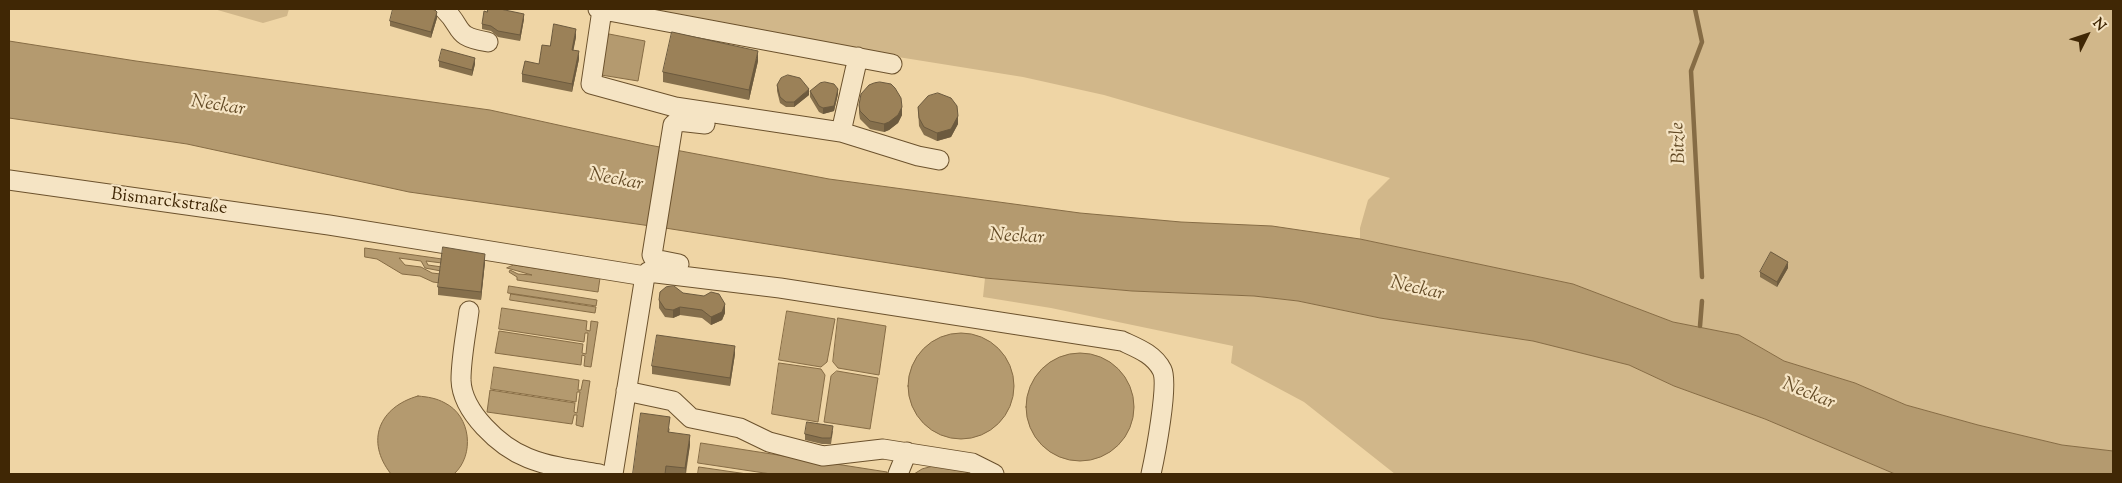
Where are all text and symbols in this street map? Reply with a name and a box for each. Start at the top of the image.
north arrow [2062,10,2112,60]
text: N [2087,14,2110,36]
water label: Neckar [189,91,247,123]
water label: Bitzle [1668,121,1692,165]
water label: Neckar [587,165,645,197]
street label: Bismarckstraße [110,185,228,221]
water label: Neckar [989,225,1045,251]
water label: Neckar [1388,273,1446,307]
water label: Neckar [1778,374,1838,416]

